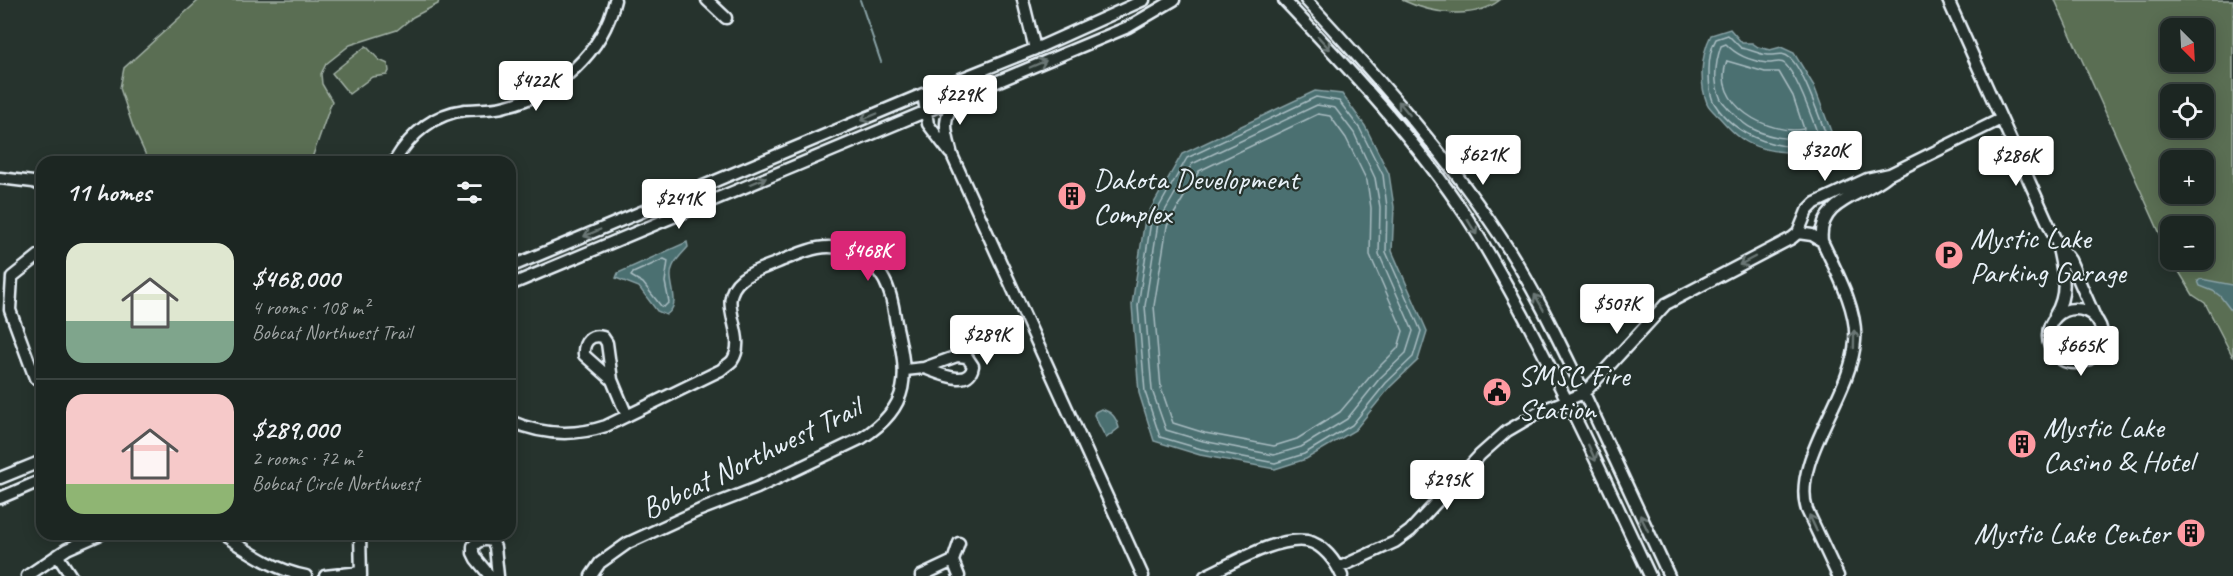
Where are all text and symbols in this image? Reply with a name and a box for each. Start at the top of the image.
north arrow [2160,18,2214,72]
map controls [2160,18,2214,270]
one-way arrow [1317,35,1331,50]
one-way arrow [1028,58,1046,69]
pin: $422K [494,61,578,112]
text: $422K [513,68,559,93]
pin: $229K [918,75,1002,126]
text: $229K [937,82,983,107]
button: locate [2160,84,2214,138]
one-way arrow [1397,101,1410,117]
one-way arrow [860,112,879,123]
pin: $320K [1783,131,1867,182]
pin: $621K [1441,135,1525,186]
pin: $286K [1974,136,2058,187]
text: $320K [1802,138,1848,163]
text: $621K [1460,142,1506,167]
text: $286K [1993,143,2039,168]
button: + [2160,150,2214,204]
place label: Dakota Development Complex [1093,160,1302,232]
one-way arrow [748,175,767,186]
text: 11 homes [66,176,151,209]
icon: filters [453,176,486,209]
pin: $241K [637,179,721,230]
building icon: Dakota Development Complex [1056,180,1088,212]
text: $241K [656,186,702,211]
button: − [2160,216,2214,270]
one-way arrow [1467,218,1479,235]
place label: Mystic Lake Parking Garage [1970,219,2128,291]
one-way arrow [584,228,602,239]
pin: $468K [826,231,910,282]
text: $468K [845,238,891,263]
parking icon: Mystic Lake Parking Garage [1933,239,1965,271]
one-way arrow [1739,255,1756,267]
text: $468,000 [252,262,340,295]
icon: home [114,267,186,339]
pin: $507K [1575,284,1659,335]
text: $507K [1594,291,1640,316]
one-way arrow [1533,294,1544,312]
text: 4 rooms · 108 m² [252,295,369,320]
pin: $289K [945,315,1029,366]
text: Bobcat Northwest Trail [252,320,412,345]
text: $289K [964,322,1010,347]
pin: $665K [2039,326,2123,377]
one-way arrow [1848,330,1860,350]
text: $665K [2058,333,2104,358]
place label: SMSC Fire Station [1518,356,1632,428]
public building icon: SMSC Fire Station [1481,376,1513,408]
street label: Bobcat Northwest Trail [635,386,871,528]
place label: Mystic Lake Casino & Hotel [2043,408,2199,480]
text: $289,000 [252,413,339,446]
icon: home [114,418,186,490]
building icon: Mystic Lake Casino & Hotel [2006,428,2038,460]
one-way arrow [1587,443,1599,461]
text: 2 rooms · 72 m² [252,446,360,471]
pin: $295K [1405,460,1489,511]
text: $295K [1424,467,1470,492]
text: Bobcat Circle Northwest [252,471,419,496]
one-way arrow [1807,514,1818,532]
place label: Mystic Lake Center [1974,514,2172,552]
one-way arrow [1637,515,1649,533]
building icon: Mystic Lake Center [2175,517,2207,549]

